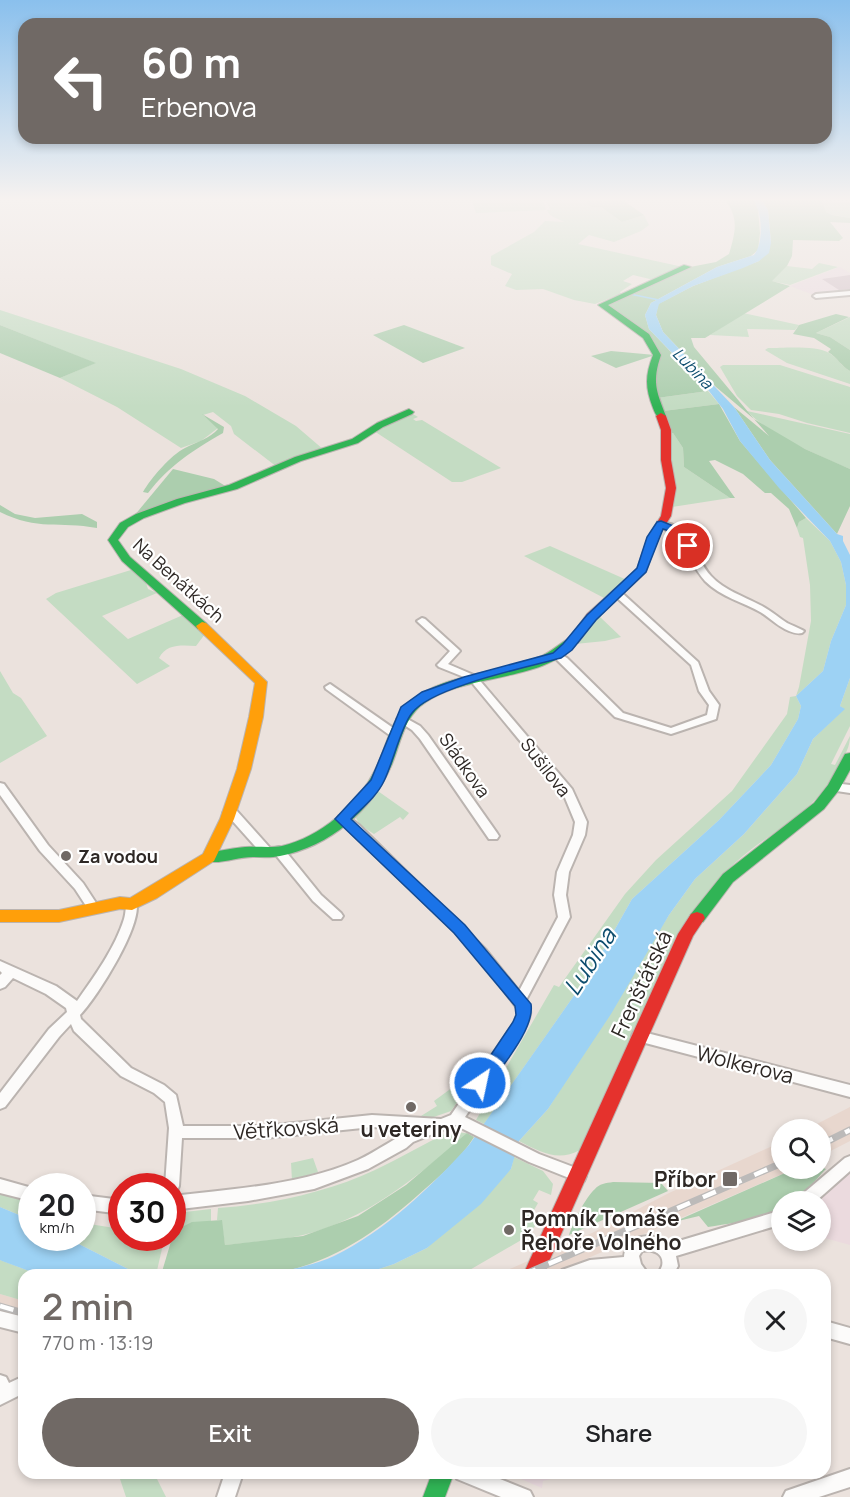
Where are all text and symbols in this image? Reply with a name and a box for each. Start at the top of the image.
text: 60 m [141,33,241,91]
icon: left [42,42,120,120]
text: Erbenova [141,88,257,125]
water label: Lubina [668,343,719,394]
pin [662,520,713,571]
icon: arrive [671,529,704,562]
street label: Na Benátkách [128,533,230,627]
street label: Sládkova [434,728,496,802]
street label: Sušilova [515,733,577,801]
place label: Za vodou [78,844,158,868]
marker: Za vodou [59,849,73,863]
water label: Lubina [555,920,624,1001]
street label: Frenštátská [604,926,678,1042]
street label: Wolkerova [693,1038,797,1090]
position arrow [448,1051,512,1115]
marker: u veteriny [404,1100,418,1114]
street label: Větřkovská [232,1110,340,1146]
place label: u veteriny [360,1115,462,1143]
map controls [771,1119,831,1251]
button: search [771,1119,831,1179]
place label: Příbor [654,1165,716,1193]
marker: Příbor [721,1170,739,1188]
speed limit sign: 30 [108,1173,186,1251]
text: 20 [38,1184,76,1225]
button: layers [771,1191,831,1251]
place label: Pomník Tomáše Řehoře Volného [521,1204,682,1256]
text: km/h [40,1217,74,1238]
marker: Pomník Tomáše Řehoře Volného [502,1223,516,1237]
text: 2 min [42,1282,134,1331]
button: close [744,1289,807,1352]
text: 770 m · 13:19 [42,1329,153,1356]
button: Exit [42,1398,419,1467]
button: Share [431,1398,807,1467]

